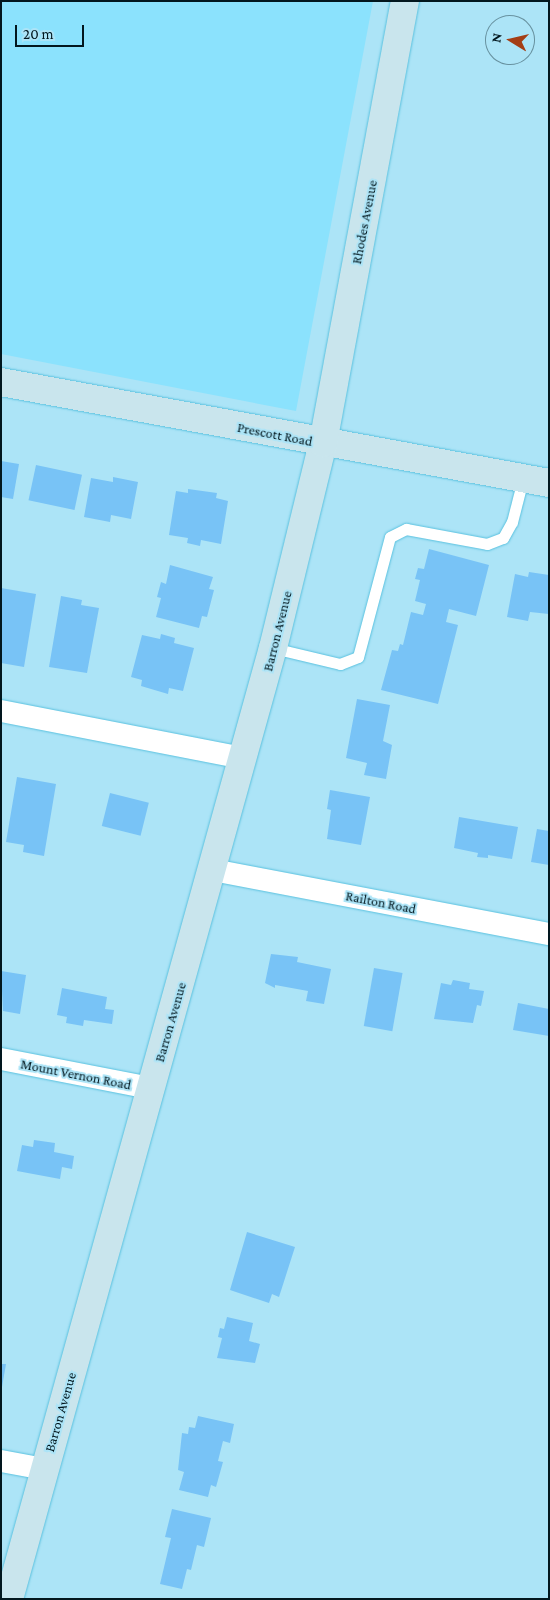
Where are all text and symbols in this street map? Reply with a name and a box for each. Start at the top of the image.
scale bar [18,15,86,47]
north arrow [485,15,535,65]
text: 20 m [23,26,54,42]
text: N [488,32,505,44]
street label: Rhodes Avenue [348,179,380,265]
street label: Prescott Road [236,418,314,450]
street label: Barron Avenue [259,589,295,673]
street label: Railton Road [344,887,418,917]
street label: Barron Avenue [151,980,189,1064]
street label: Mount Vernon Road [19,1055,133,1093]
street label: Barron Avenue [41,1370,79,1454]

